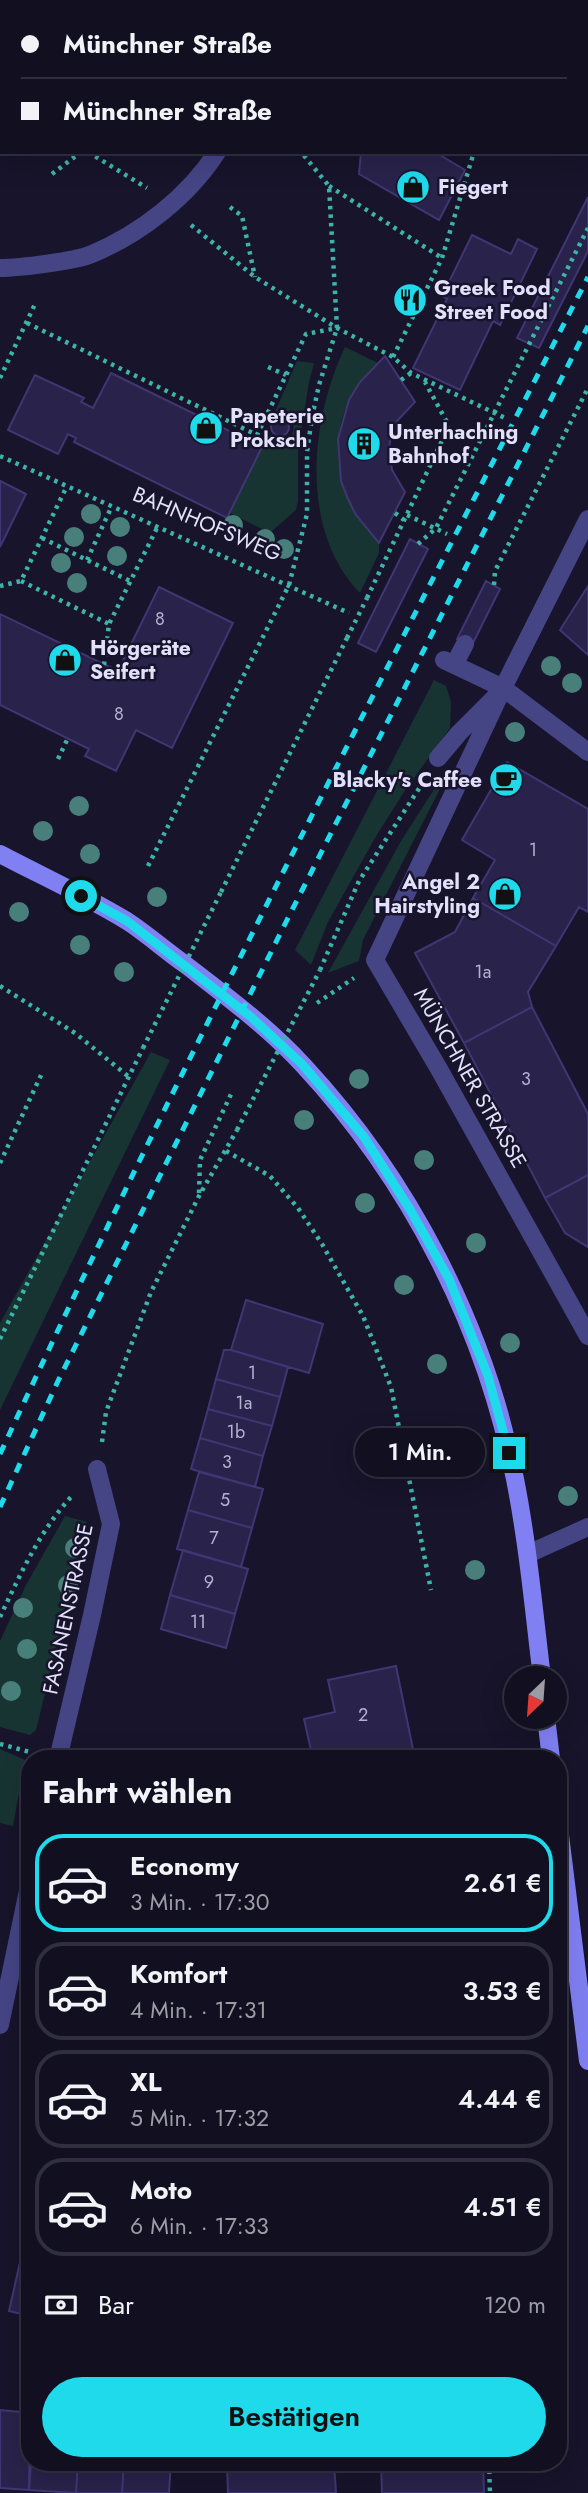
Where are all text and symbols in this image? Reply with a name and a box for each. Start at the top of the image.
text: Münchner Straße [63,25,272,63]
text: Münchner Straße [63,92,272,130]
shop icon: Fiegert [394,168,432,206]
place label: Fiegert [438,172,508,202]
place label: Greek Food Street Food [434,273,551,327]
restaurant icon: Greek Food Street Food [391,281,429,319]
place label: Papeterie Proksch [230,401,324,455]
shop icon: Papeterie Proksch [187,409,225,447]
place label: Unterhaching Bahnhof [388,417,518,471]
building icon: Unterhaching Bahnhof [345,425,383,463]
street label: BAHNHOFSWEG [128,479,286,569]
house number: 8 [155,606,165,632]
place label: Hörgeräte Seifert [90,633,191,687]
shop icon: Hörgeräte Seifert [46,641,84,679]
house number: 8 [114,701,124,727]
cafe icon: Blacky's Caffee [487,761,525,799]
place label: Blacky's Caffee [333,765,482,795]
house number: 1 [529,837,537,863]
place label: Angel 2 Hairstyling [374,867,480,921]
shop icon: Angel 2 Hairstyling [486,875,524,913]
route start [65,880,97,912]
house number: 1a [475,959,491,985]
street label: MÜNCHNER STRASSE [406,983,534,1173]
house number: 3 [521,1066,531,1092]
house number: 1 [248,1360,256,1386]
house number: 1a [236,1390,252,1416]
house number: 1b [227,1419,245,1445]
callout: 1 Min. [355,1428,484,1478]
text: 1 Min. [388,1435,452,1469]
route end [493,1437,525,1469]
house number: 3 [222,1449,232,1475]
house number: 5 [220,1487,230,1513]
street label: FASANENSTRASSE [35,1521,101,1697]
house number: 7 [209,1525,219,1551]
house number: 9 [204,1569,214,1595]
house number: 11 [190,1609,206,1635]
north arrow [504,1666,567,1729]
map controls [504,1666,567,1729]
house number: 2 [358,1702,368,1728]
text: Fahrt wählen [42,1769,232,1815]
text: Economy [130,1847,239,1885]
icon: car [46,1852,109,1915]
text: 2.61 € [464,1864,542,1902]
text: 3 Min. · 17:30 [130,1885,269,1919]
text: Komfort [130,1955,227,1993]
icon: car [46,1960,109,2023]
text: 3.53 € [463,1972,542,2010]
text: 4 Min. · 17:31 [130,1993,267,2027]
text: XL [130,2063,162,2101]
icon: car [46,2068,109,2131]
text: 4.44 € [458,2080,542,2118]
text: 5 Min. · 17:32 [130,2101,269,2135]
text: Moto [130,2171,192,2209]
icon: car [46,2176,109,2239]
text: 4.51 € [464,2188,542,2226]
text: 6 Min. · 17:33 [130,2209,269,2243]
icon: cash [42,2286,80,2324]
text: Bar [98,2286,134,2324]
text: 120 m [484,2288,546,2322]
button: Bestätigen [42,2377,546,2457]

